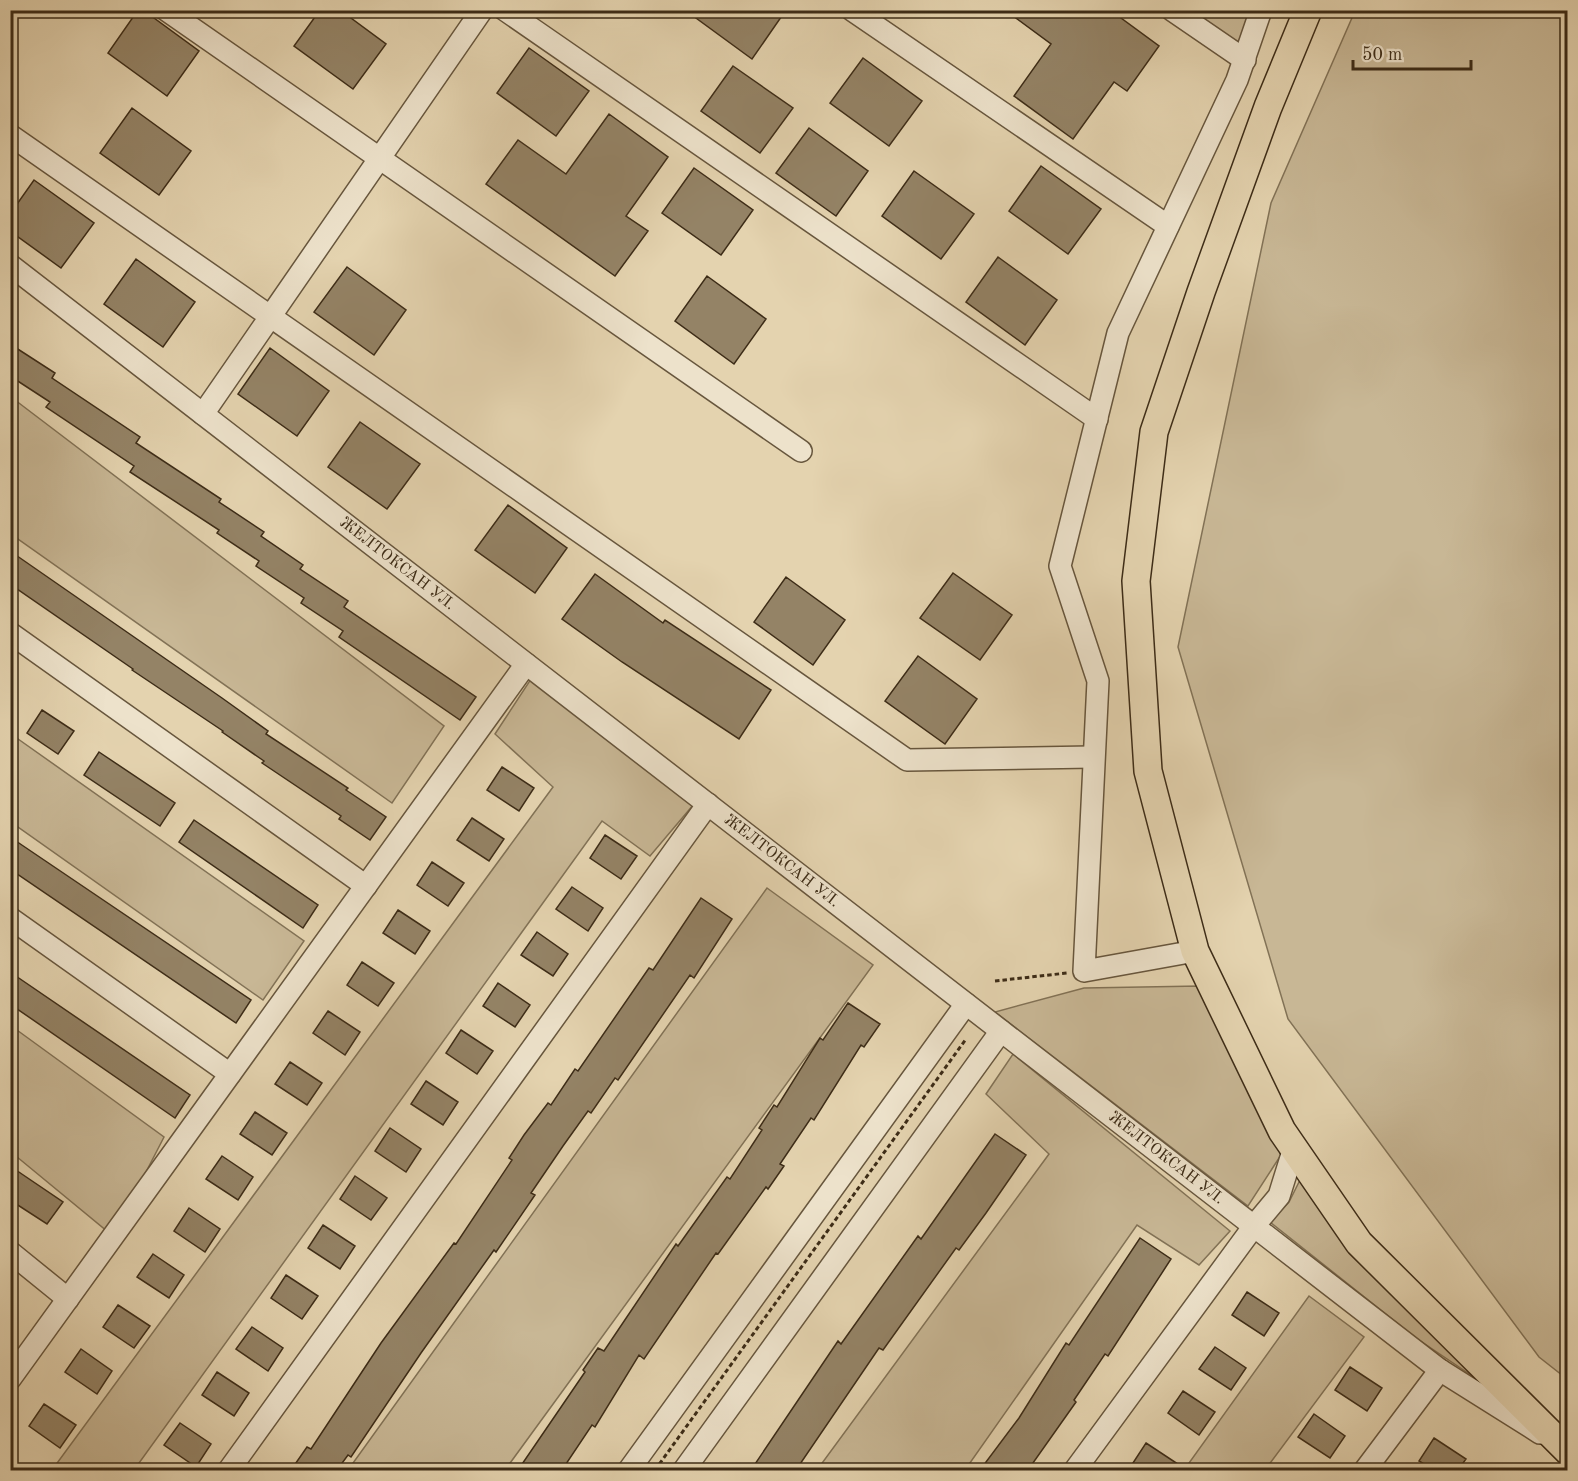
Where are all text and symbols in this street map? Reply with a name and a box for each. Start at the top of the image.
scale bar [1353,33,1472,71]
text: 50 m [1362,46,1402,64]
street label: ЖЕЛТОКСАН УЛ. [336,515,458,613]
street label: ЖЕЛТОКСАН УЛ. [721,812,842,911]
street label: ЖЕЛТОКСАН УЛ. [1105,1109,1227,1208]

